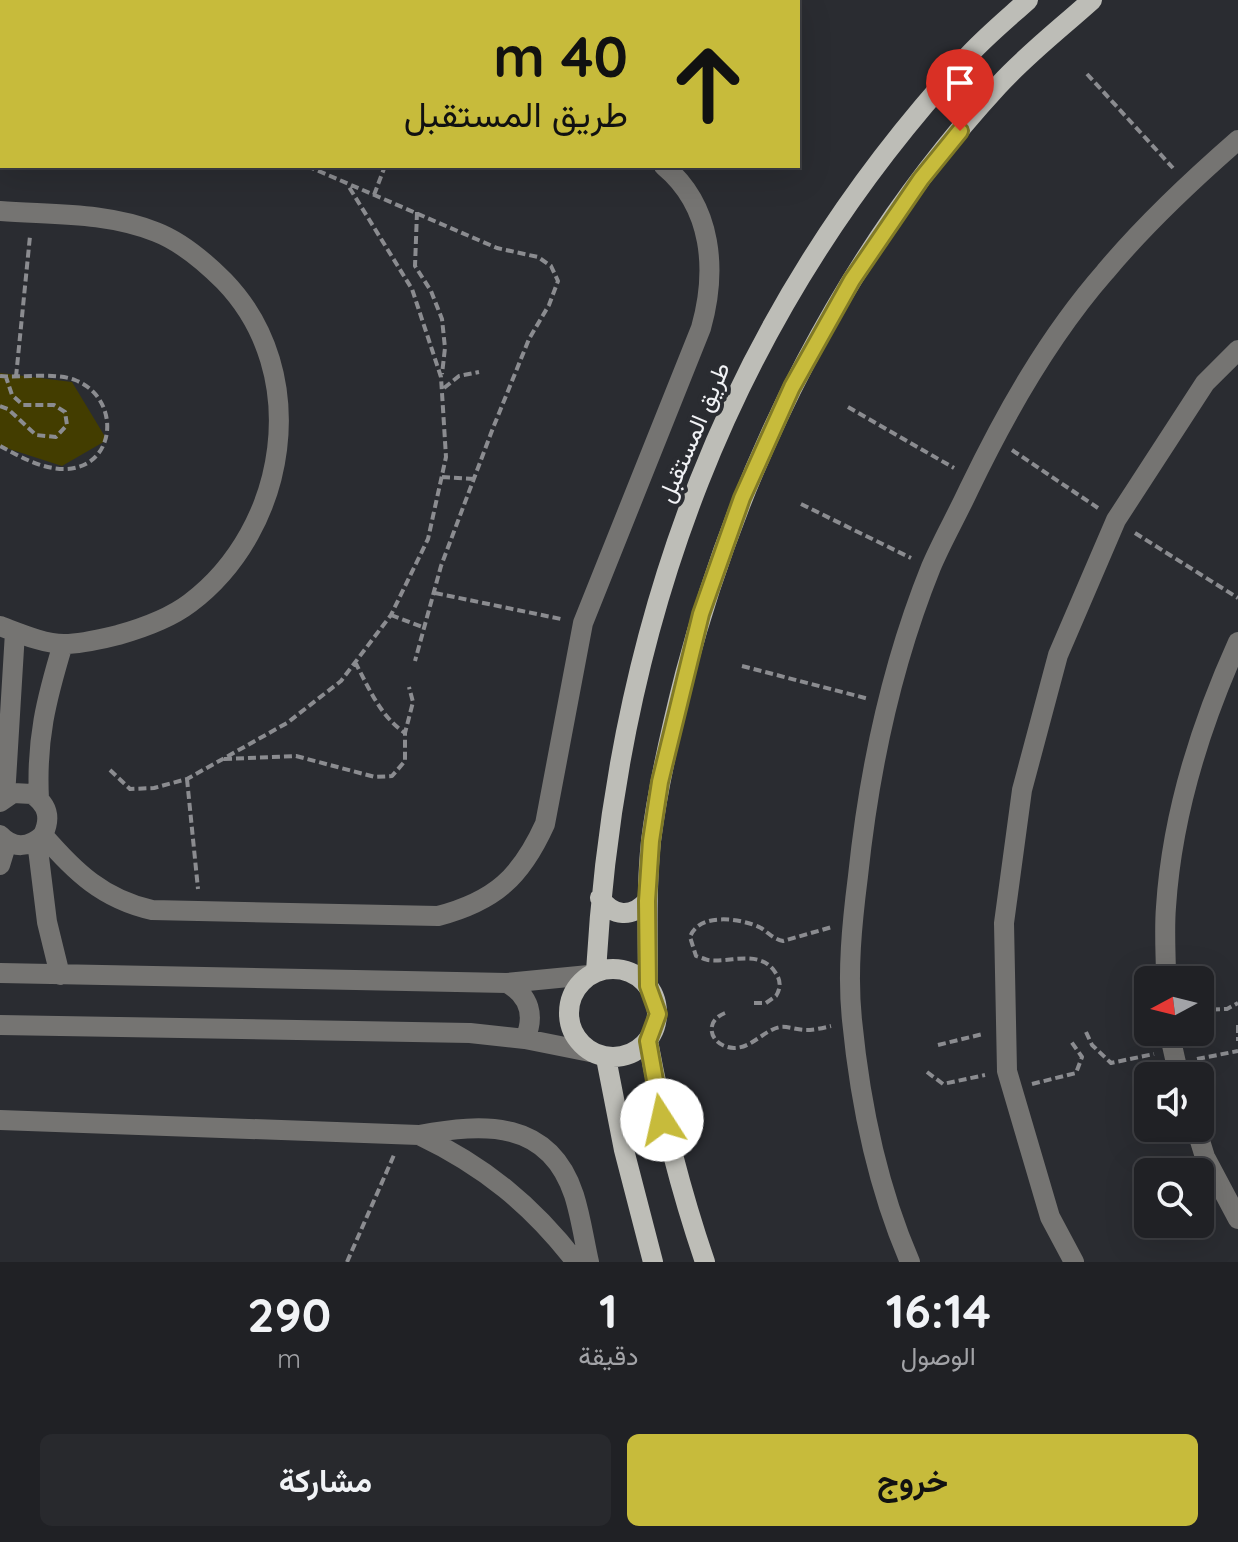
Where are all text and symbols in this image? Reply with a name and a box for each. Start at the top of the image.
text: 40 m [493,21,628,91]
icon: ahead [656,32,760,136]
pin [926,49,994,131]
icon: arrive [938,61,982,105]
text: طريق المستقبل [404,91,628,136]
street label: طريق المستقبل [650,357,737,507]
north arrow [1134,966,1214,1046]
map controls [1134,966,1214,1238]
button: sound [1134,1062,1214,1142]
position arrow [620,1078,704,1162]
button: search [1134,1158,1214,1238]
text: 1 [599,1280,618,1340]
text: 16:14 [886,1280,991,1340]
text: 290 [247,1284,331,1344]
text: دقيقة [578,1339,639,1372]
text: الوصول [901,1339,976,1372]
text: m [277,1342,301,1375]
button: مشاركة [40,1434,611,1526]
button: خروج [627,1434,1198,1526]

